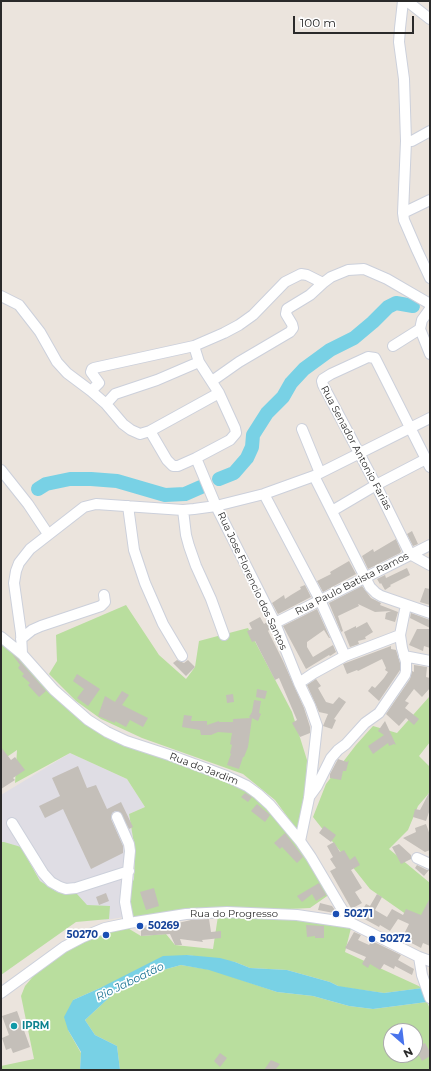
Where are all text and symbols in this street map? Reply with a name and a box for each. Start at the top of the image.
scale bar [295,8,416,34]
text: 100 m [300,15,336,30]
street label: Rua Senador Antonio Farias [318,384,394,512]
street label: Rua Jose Florencio dos Santos [215,510,289,652]
street label: Rua Paulo Batista Ramos [293,550,411,618]
street label: Rua do Jardim [168,750,240,788]
street label: Rua do Progresso [190,908,278,920]
place label: 50271 [344,908,373,920]
marker: 50271 [331,909,341,919]
place label: 50269 [148,920,179,932]
marker: 50269 [135,921,145,931]
place label: 50270 [67,929,98,941]
marker: 50270 [101,930,111,940]
place label: 50272 [380,933,411,945]
marker: 50272 [367,934,377,944]
water label: Rio Jaboatão [94,960,166,1004]
place label: IPRM [22,1020,49,1032]
marker: IPRM [9,1021,19,1031]
north arrow [383,1023,423,1063]
text: N [401,1044,415,1061]

